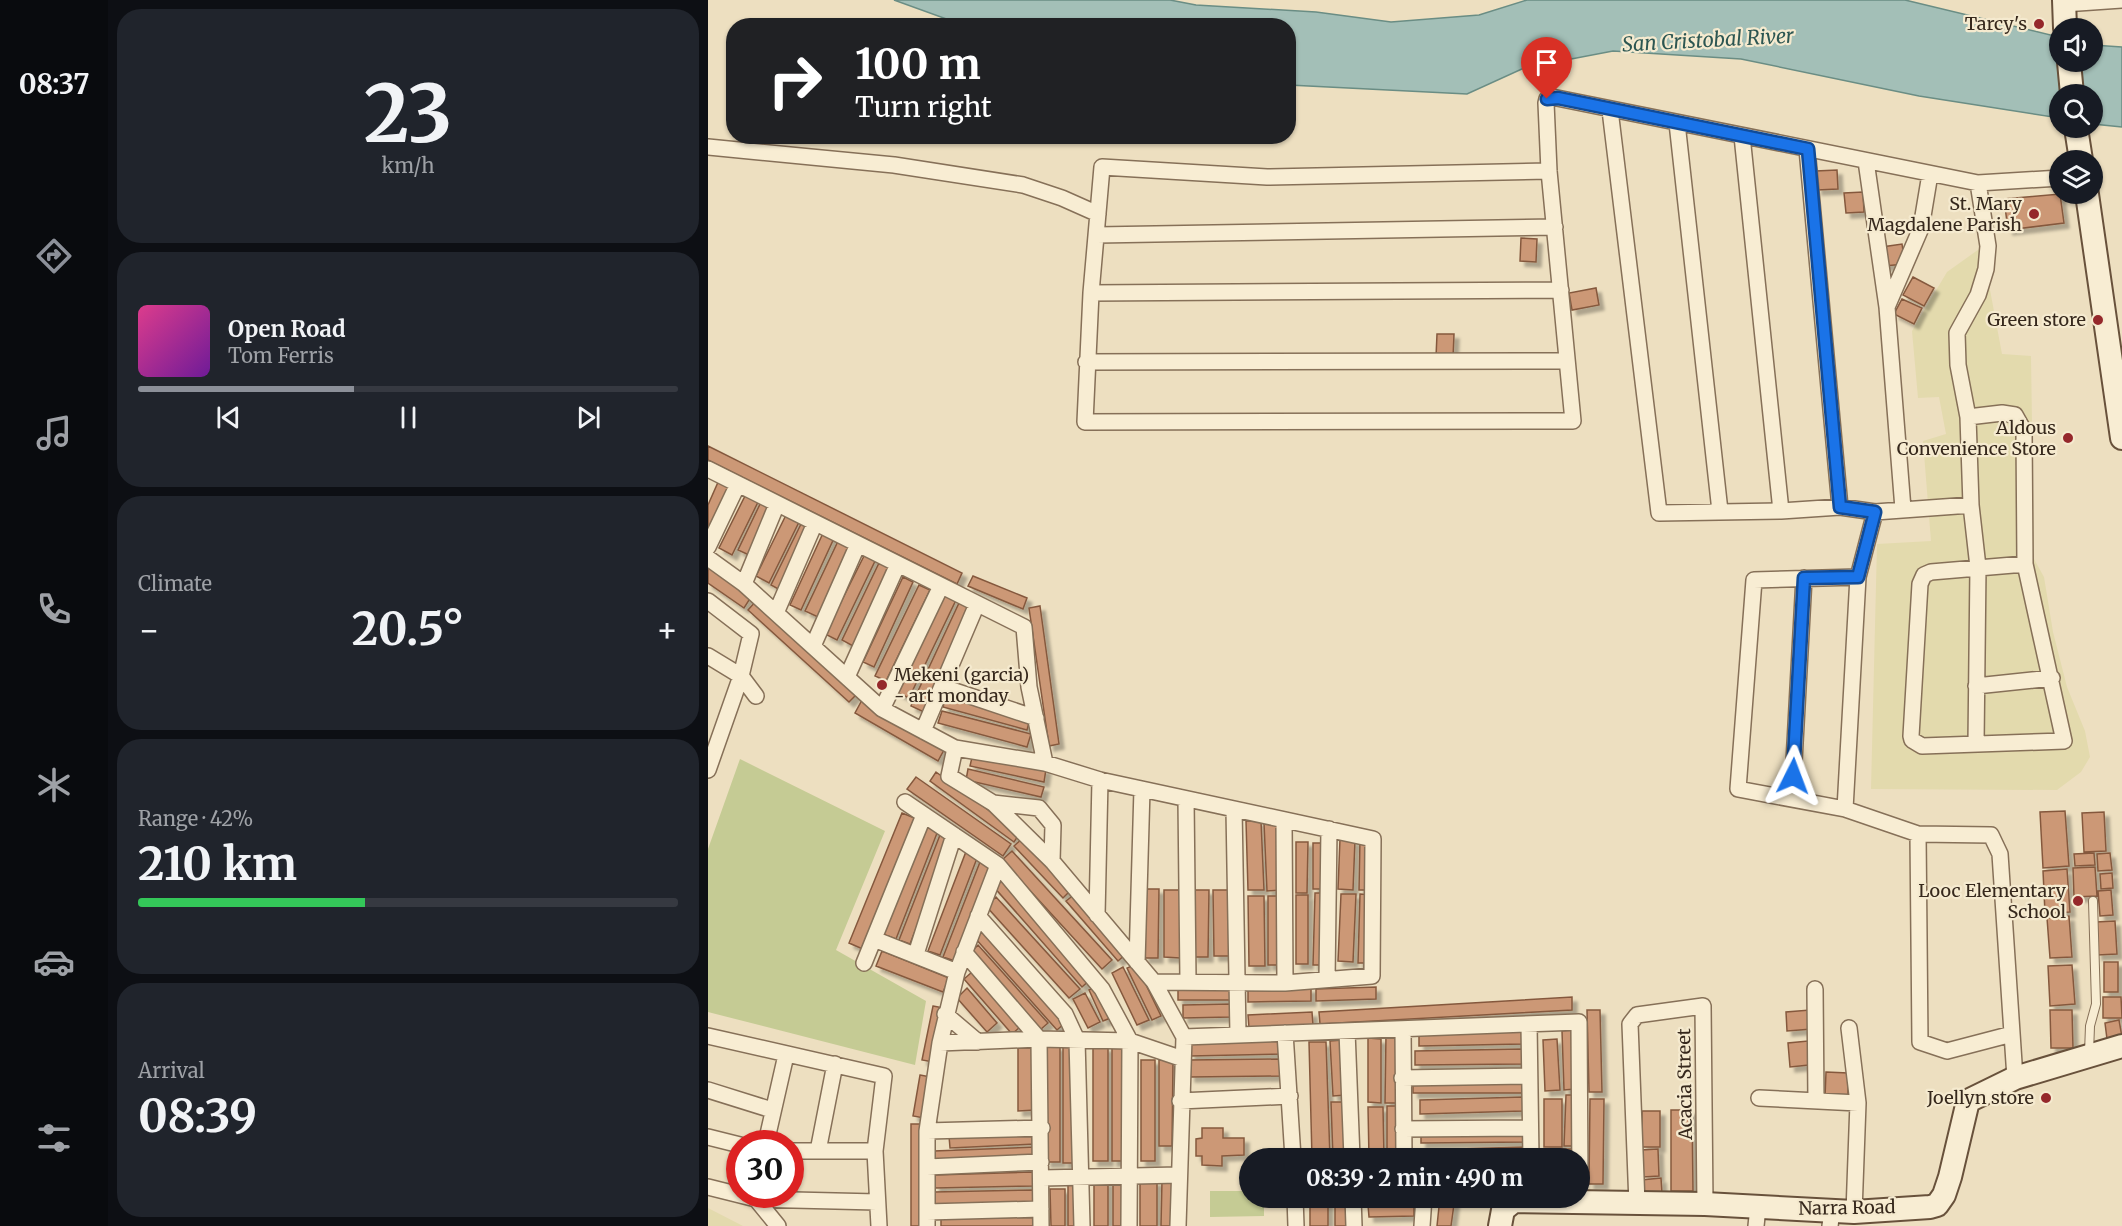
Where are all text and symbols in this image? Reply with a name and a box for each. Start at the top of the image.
place label: Tarcy's [1965,12,2027,35]
marker: Tarcy's [2032,17,2046,31]
map controls [2049,18,2103,204]
button: sound [2049,18,2103,72]
water label: San Cristobal River [1622,22,1795,56]
pin [1521,37,1572,99]
text: 100 m [855,38,981,90]
icon: right [756,42,834,120]
icon: arrive [1530,46,1563,79]
text: 23 [364,65,452,163]
text: 08:37 [19,67,89,101]
button: search [2049,84,2103,138]
text: Turn right [855,90,992,124]
button: layers [2049,150,2103,204]
text: km/h [382,153,434,178]
place label: St. Mary Magdalene Parish [1867,192,2023,236]
marker: St. Mary Magdalene Parish [2027,207,2041,221]
icon: directions [33,235,75,277]
place label: Green store [1987,308,2086,331]
marker: Green store [2091,313,2105,327]
text: Open Road [228,315,346,343]
text: Tom Ferris [228,343,334,368]
icon: previous [212,401,245,434]
icon: pause [392,401,425,434]
icon: next [572,401,605,434]
icon: music [33,412,75,454]
place label: Aldous Convenience Store [1897,416,2056,460]
marker: Aldous Convenience Store [2061,431,2075,445]
text: Climate [138,571,212,596]
icon: phone [33,588,75,630]
text: 20.5° [352,601,464,657]
text: − [138,610,160,651]
text: + [656,610,678,651]
place label: Mekeni (garcia) - art monday [894,663,1029,707]
marker: Mekeni (garcia) - art monday [875,678,889,692]
position arrow [1761,744,1825,808]
icon: climate [33,764,75,806]
text: Range · 42% [138,806,253,831]
text: 210 km [138,836,297,892]
place label: Looc Elementary School [1918,879,2067,923]
marker: Looc Elementary School [2071,894,2085,908]
icon: car [33,941,75,983]
street label: Acacia Street [1672,1028,1697,1141]
text: Arrival [138,1058,205,1083]
place label: Joellyn store [1926,1086,2034,1109]
text: 08:39 [138,1088,257,1144]
marker: Joellyn store [2039,1091,2053,1105]
icon: filters [33,1117,75,1159]
speed limit sign: 30 [726,1130,804,1208]
text: 08:39 · 2 min · 490 m [1306,1164,1523,1192]
street label: Narra Road [1798,1195,1896,1220]

